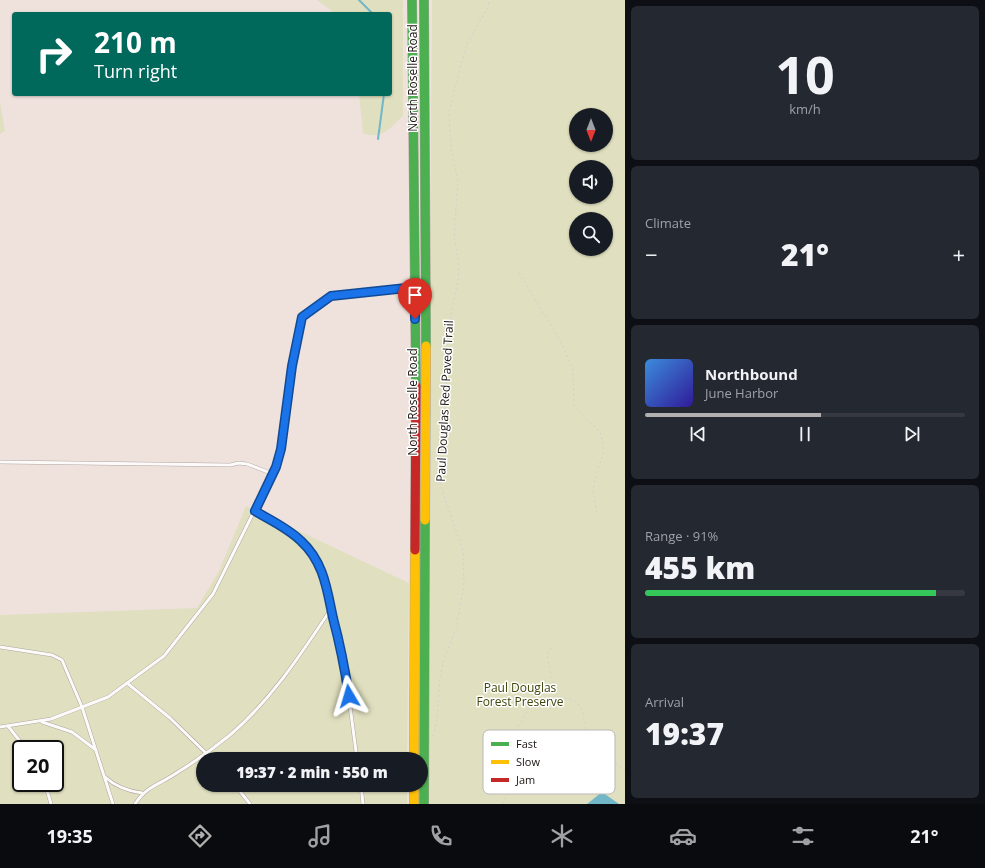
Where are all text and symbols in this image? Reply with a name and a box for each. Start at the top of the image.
text: 210 m [94,23,177,61]
street label: North Roselle Road [404,24,421,132]
icon: right [28,28,80,80]
text: 10 [775,38,835,109]
text: Turn right [94,59,177,83]
text: km/h [789,100,821,118]
north arrow [569,108,613,152]
map controls [569,108,613,256]
button: sound [569,160,613,204]
button: search [569,212,613,256]
text: Climate [645,214,691,232]
text: 21° [781,234,829,275]
text: − [645,239,658,269]
text: + [952,239,965,269]
pin [398,278,432,319]
icon: arrive [404,284,426,306]
street label: Paul Douglas Red Paved Trail [432,320,457,482]
street label: North Roselle Road [404,348,421,456]
text: Northbound [705,364,798,384]
text: June Harbor [705,384,778,402]
icon: previous [687,423,709,445]
icon: pause [794,423,816,445]
icon: next [901,423,923,445]
text: Range · 91% [645,527,718,545]
text: 455 km [645,547,755,588]
position arrow [328,675,370,717]
park label: Paul Douglas Forest Preserve [476,679,564,710]
text: Arrival [645,693,684,711]
text: 19:37 [645,713,724,754]
legend [483,730,615,794]
text: Fast [516,736,537,751]
speed limit sign: 20 [12,740,64,792]
text: Slow [516,754,540,769]
text: 19:37 · 2 min · 550 m [236,762,388,782]
text: Jam [515,772,535,787]
icon: directions [186,822,214,850]
icon: music [306,822,334,850]
icon: phone [427,822,455,850]
icon: climate [548,822,576,850]
icon: car [669,822,697,850]
icon: filters [789,822,817,850]
text: 19:35 [46,824,93,848]
text: 21° [910,824,939,848]

